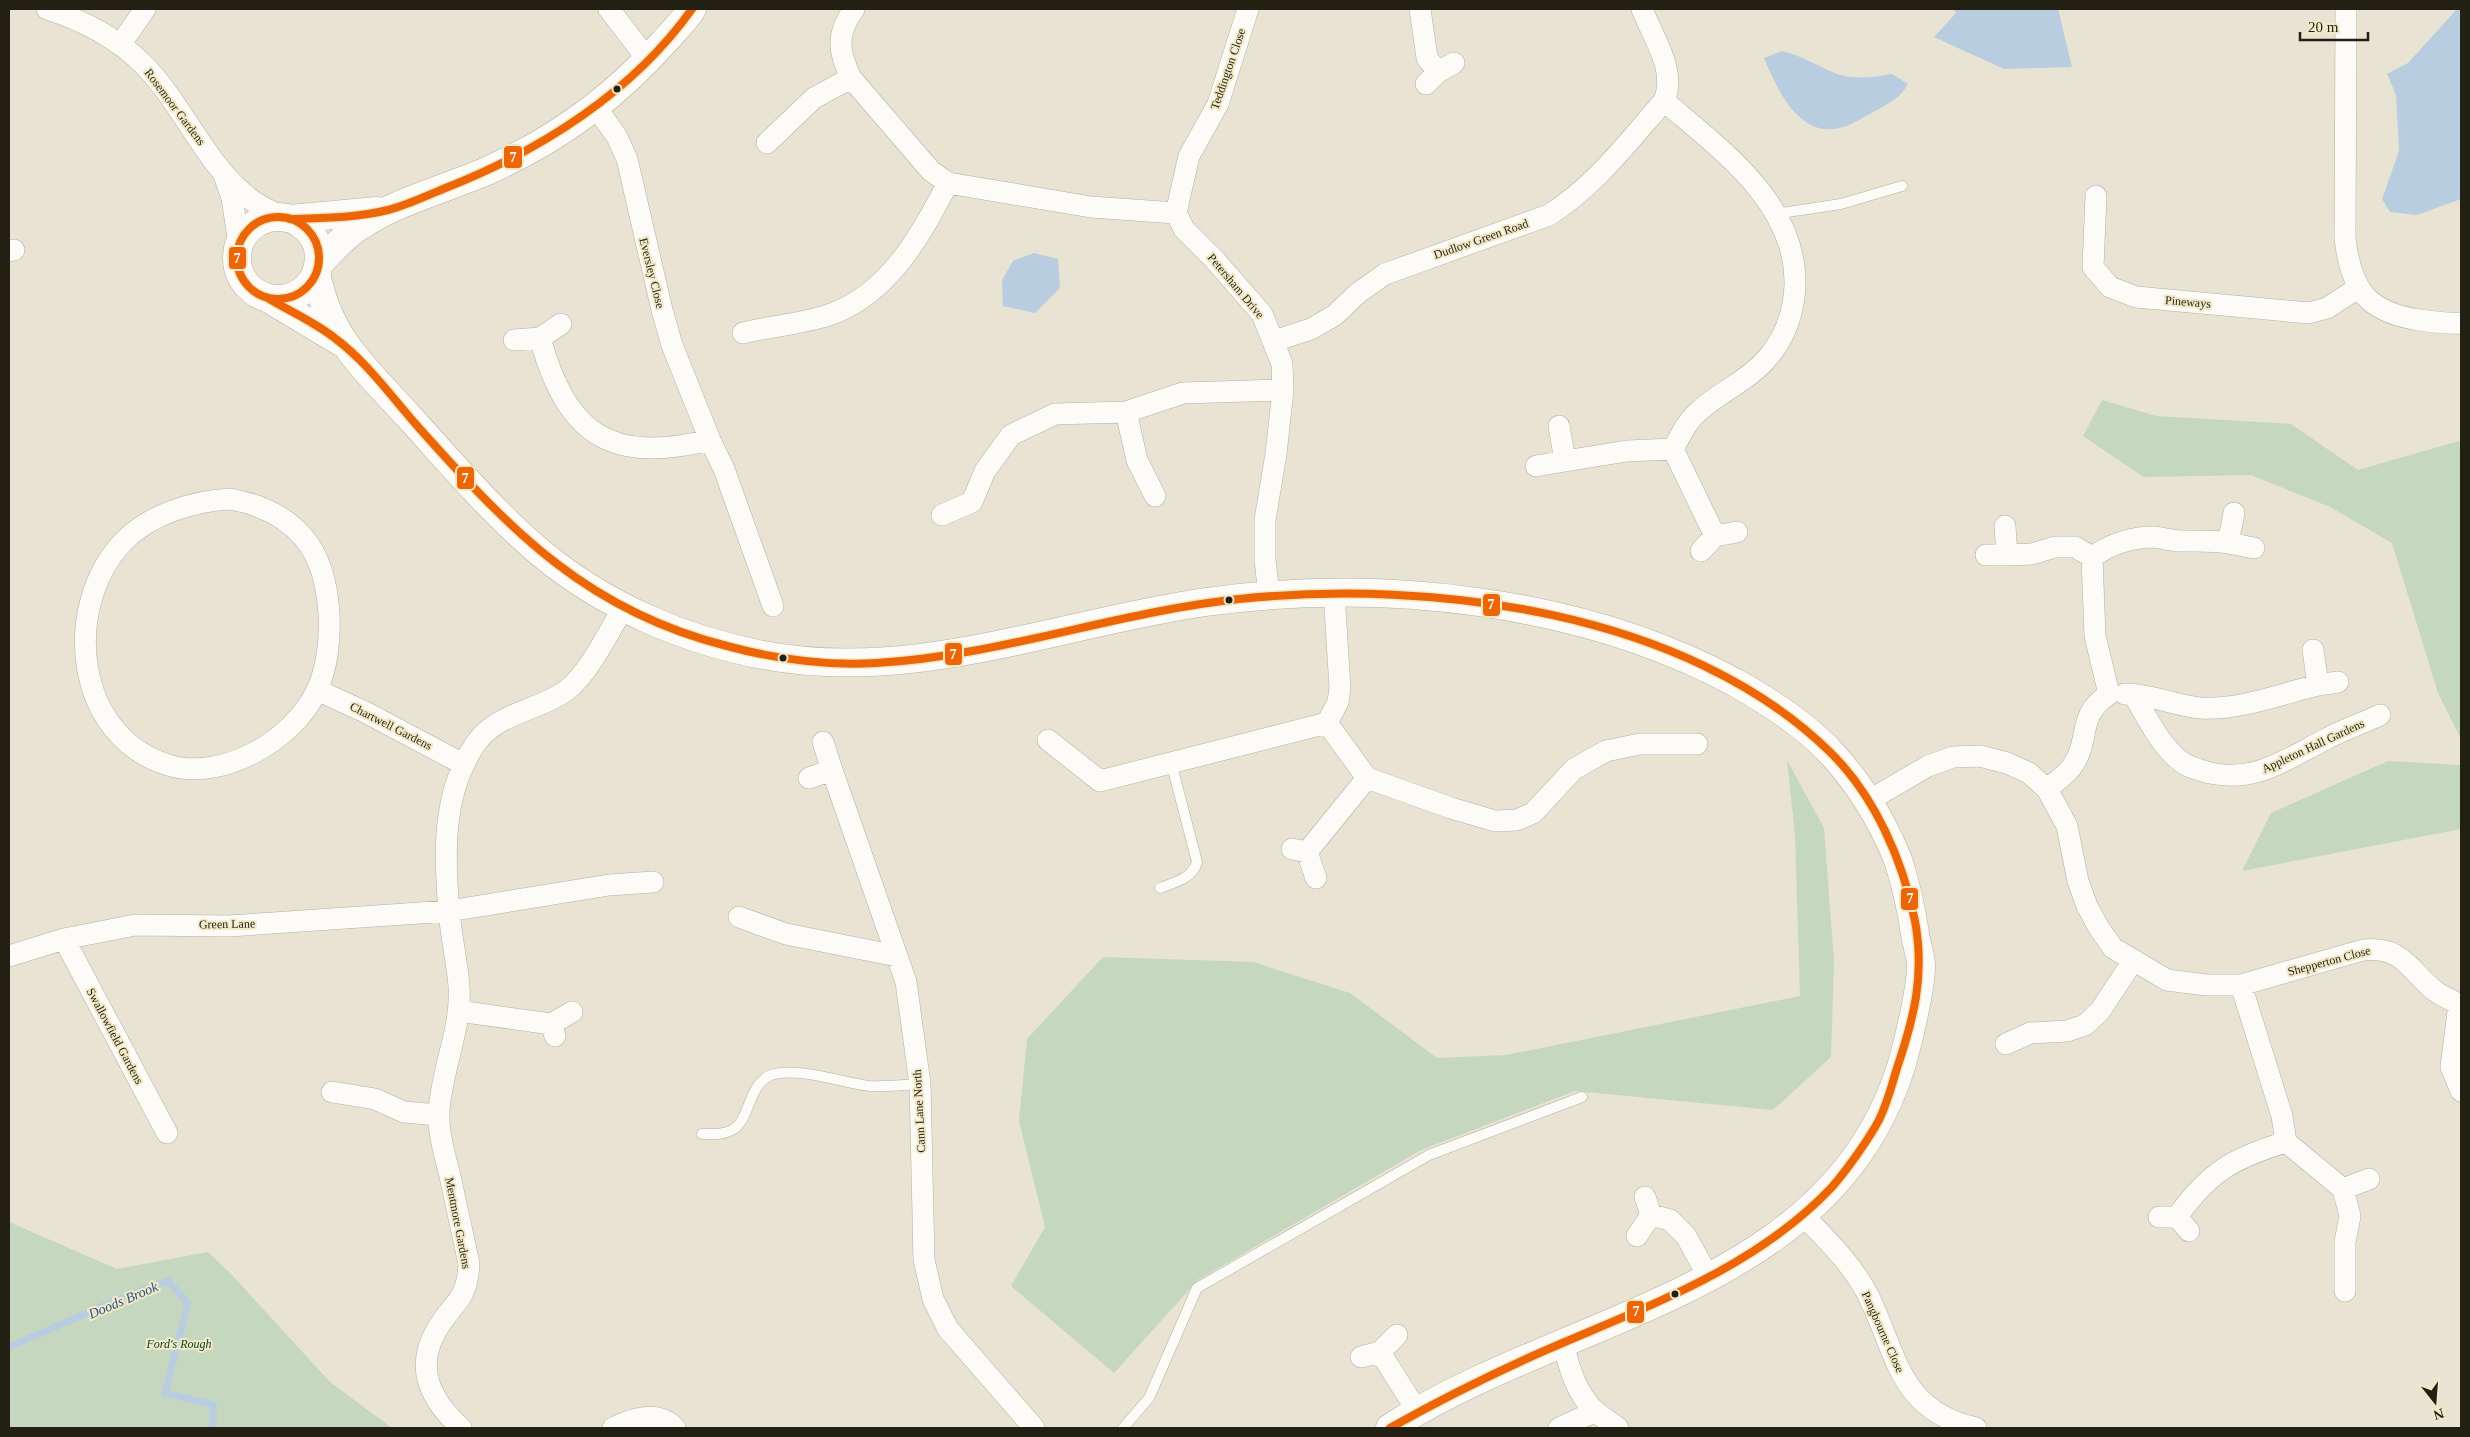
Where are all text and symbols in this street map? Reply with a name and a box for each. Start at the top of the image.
scale bar [2300,10,2368,42]
text: 20 m [2308,19,2339,35]
street label: Teddington Close [1208,27,1248,111]
street label: Rosemoor Gardens [142,66,209,148]
unlabelled marker [612,84,622,94]
line badge: 7 [503,145,523,169]
text: 7 [510,150,517,165]
street label: Dudlow Green Road [1432,216,1530,262]
street label: Eversley Close [636,236,668,310]
line badge: 7 [228,246,247,270]
text: 7 [234,251,241,266]
street label: Petersham Drive [1205,251,1267,321]
street label: Pineways [2164,293,2212,311]
line badge: 7 [456,466,475,490]
text: 7 [462,471,469,486]
line badge: 7 [1482,593,1501,617]
unlabelled marker [1224,595,1234,605]
text: 7 [1488,597,1495,612]
line badge: 7 [944,642,963,666]
text: 7 [950,647,957,662]
unlabelled marker [778,653,788,663]
street label: Chartwell Gardens [348,699,435,753]
street label: Appleton Hall Gardens [2260,716,2367,776]
line badge: 7 [1900,887,1919,911]
text: 7 [1907,891,1914,906]
street label: Green Lane [199,917,255,931]
street label: Shepperton Close [2286,943,2372,979]
street label: Swallowfield Gardens [84,985,146,1087]
street label: Cann Lane North [910,1069,928,1153]
street label: Mentmore Gardens [442,1176,474,1270]
water label: Doods Brook [85,1279,161,1322]
unlabelled marker [1670,1289,1680,1299]
street label: Pangbourne Close [1859,1289,1907,1375]
line badge: 7 [1626,1300,1645,1324]
text: 7 [1633,1304,1640,1319]
park label: Ford's Rough [145,1337,212,1351]
north arrow [2410,1377,2460,1427]
text: N [2432,1405,2446,1423]

